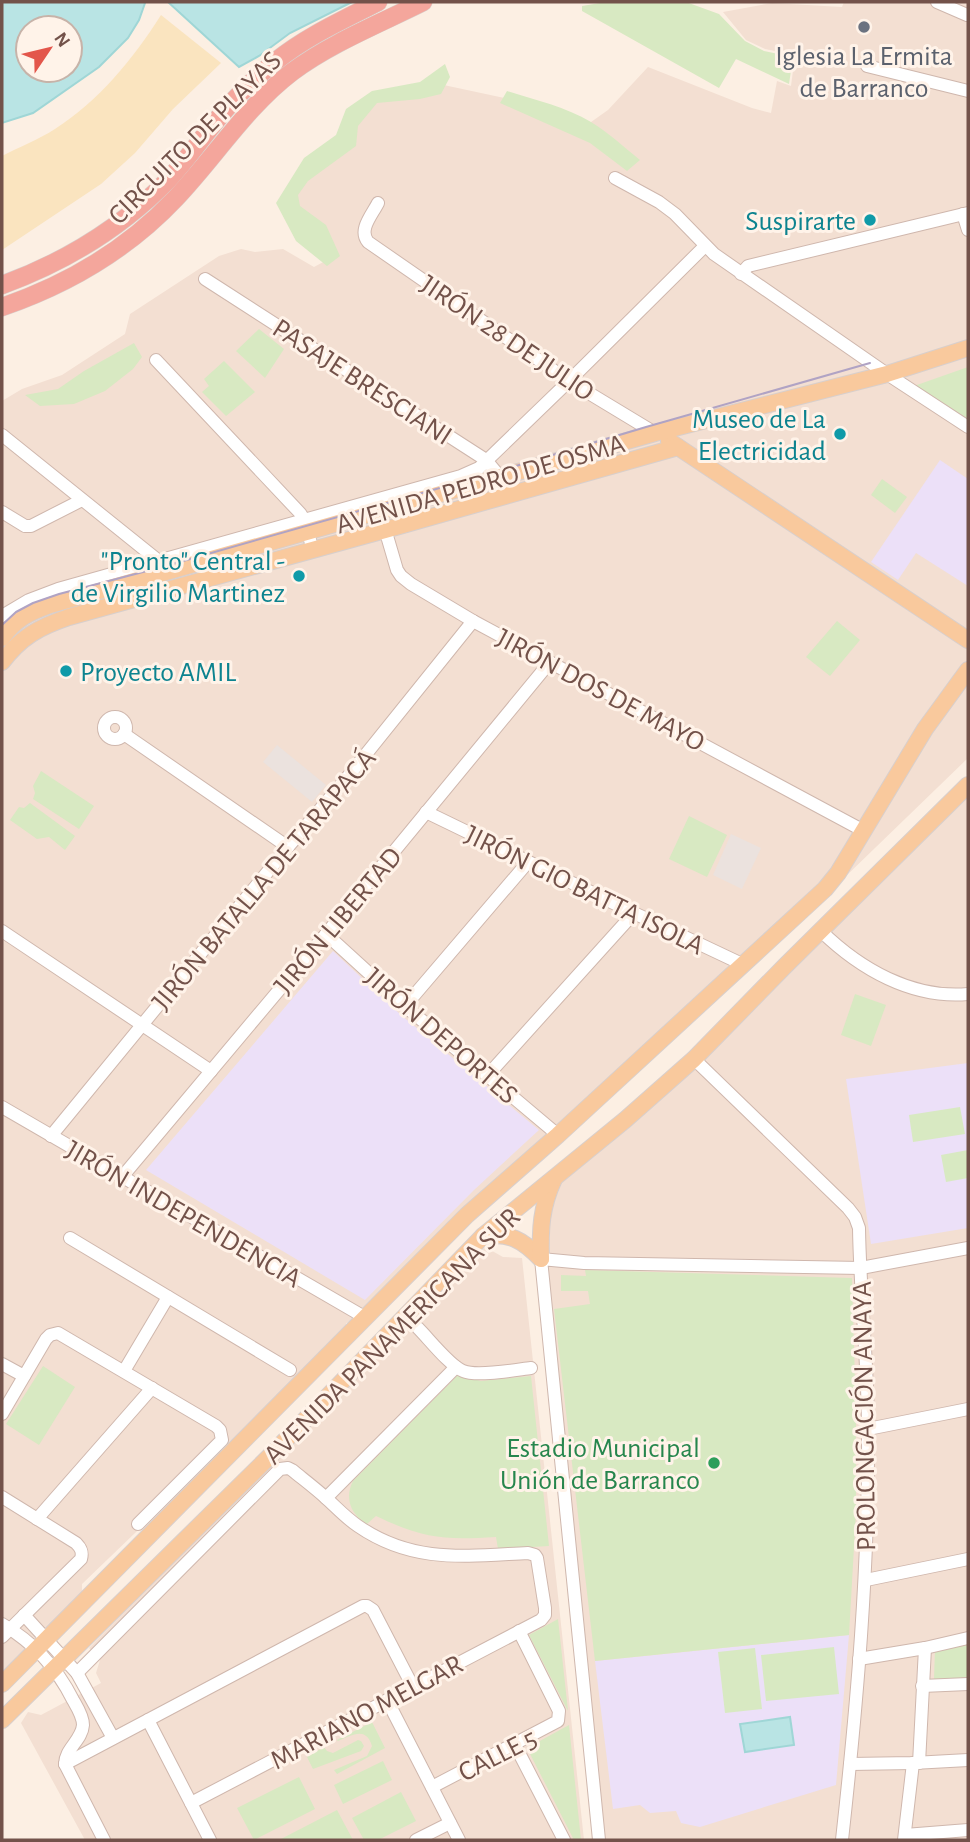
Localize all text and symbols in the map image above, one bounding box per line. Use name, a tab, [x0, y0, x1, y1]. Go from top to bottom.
north arrow	[14, 14, 84, 84]
marker: Iglesia La Ermita de Barranco	[856, 19, 872, 35]
text: N	[50, 29, 73, 51]
place label: Iglesia La Ermita de Barranco	[775, 43, 953, 103]
street label: CIRCUITO DE PLAYAS	[104, 47, 287, 230]
place label: Suspirarte	[745, 208, 856, 236]
marker: Suspirarte	[862, 212, 878, 228]
street label: JIRÓN 28 DE JULIO	[415, 268, 600, 407]
street label: PASAJE BRESCIANI	[267, 314, 457, 451]
place label: Museo de La Electricidad	[692, 406, 826, 466]
marker: Museo de La Electricidad	[832, 426, 848, 442]
street label: AVENIDA PEDRO DE OSMA	[333, 430, 628, 540]
place label: "Pronto" Central - de Virgilio Martinez	[71, 548, 285, 608]
marker: "Pronto" Central - de Virgilio Martinez	[291, 568, 307, 584]
street label: JIRÓN DOS DE MAYO	[491, 621, 710, 757]
place label: Proyecto AMIL	[80, 659, 236, 687]
marker: Proyecto AMIL	[58, 663, 74, 679]
street label: JIRÓN BATALLA DE TARAPACÁ	[145, 743, 382, 1016]
street label: JIRÓN GIO BATTA ISOLA	[460, 818, 709, 961]
street label: JIRÓN LIBERTAD	[267, 841, 408, 1000]
street label: JIRÓN DEPORTES	[359, 961, 524, 1110]
street label: JIRÓN INDEPENDENCIA	[60, 1133, 307, 1294]
street label: AVENIDA PANAMERICANA SUR	[259, 1203, 526, 1470]
street label: PROLONGACIÓN ANAYA	[846, 1281, 881, 1551]
place label: Estadio Municipal Unión de Barranco	[500, 1435, 700, 1495]
marker: Estadio Municipal Unión de Barranco	[706, 1455, 722, 1471]
street label: MARIANO MELGAR	[266, 1650, 468, 1775]
street label: CALLE 5	[454, 1724, 542, 1787]

